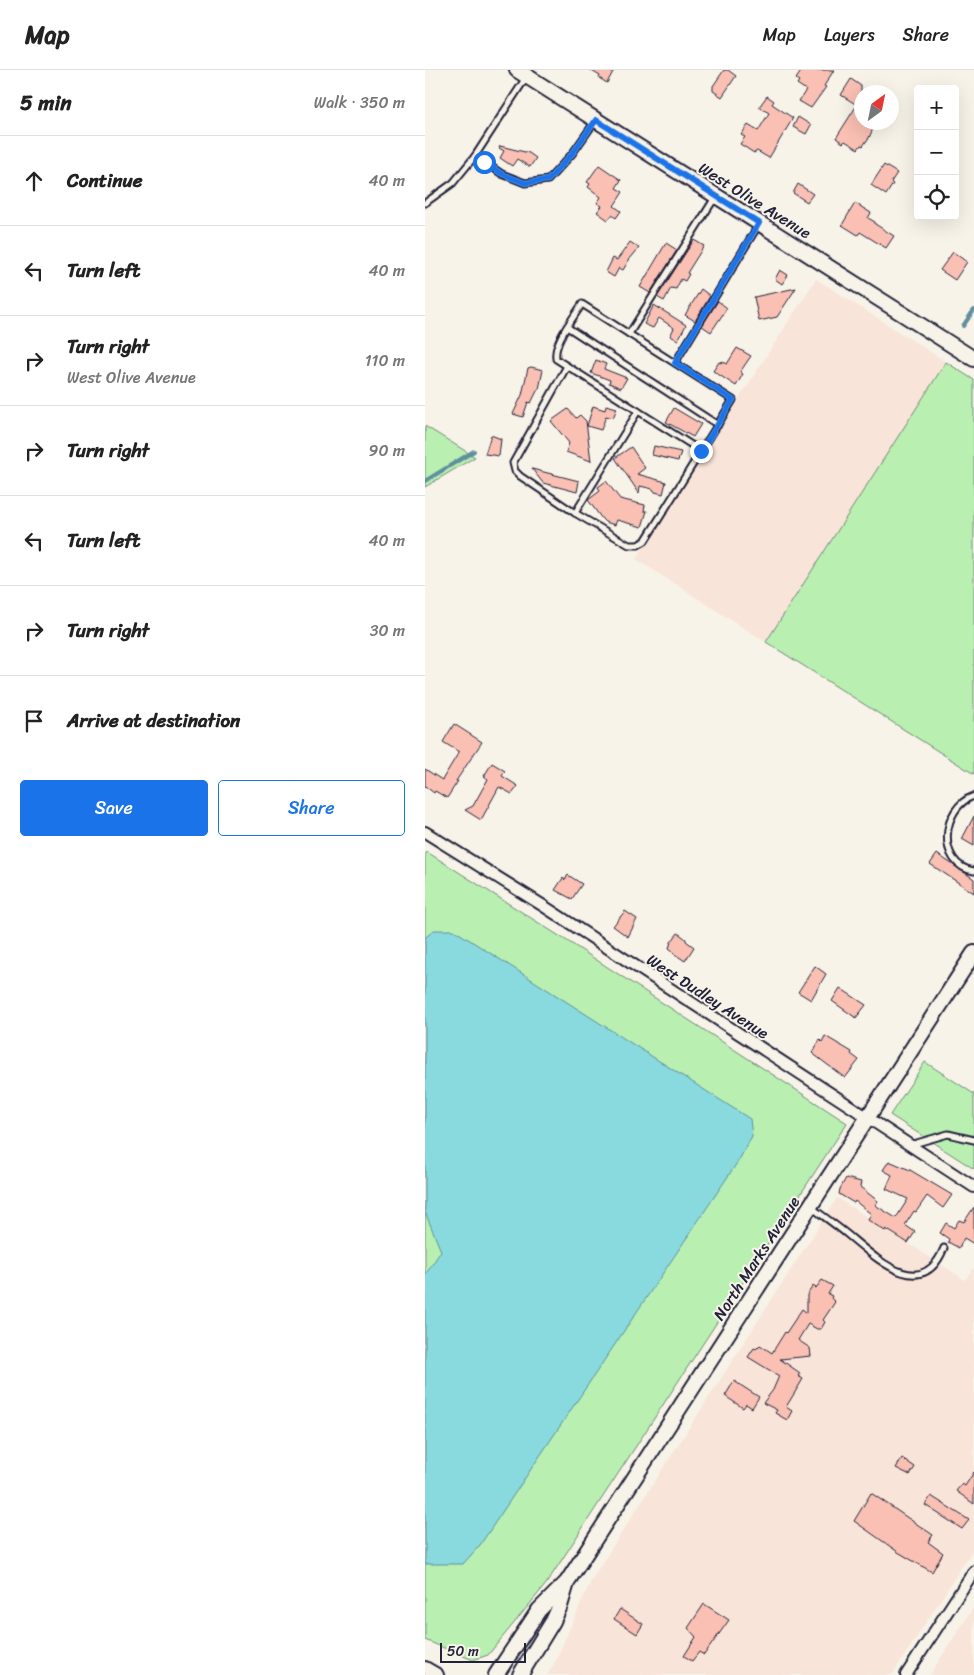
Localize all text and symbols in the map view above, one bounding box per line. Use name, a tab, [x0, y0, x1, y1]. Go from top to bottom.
text: Map	[25, 14, 69, 56]
text: Map	[763, 19, 796, 51]
text: Layers	[824, 19, 875, 51]
text: Share	[903, 19, 949, 51]
text: 5 min	[20, 84, 72, 122]
north arrow	[854, 85, 899, 130]
map controls	[914, 85, 959, 220]
button: +	[914, 85, 959, 130]
text: Walk · 350 m	[314, 88, 405, 117]
button: −	[914, 130, 959, 175]
route start	[473, 151, 496, 174]
street label: West Olive Avenue	[692, 154, 817, 247]
text: Continue	[67, 164, 143, 197]
text: 40 m	[368, 166, 405, 195]
icon: ahead	[20, 167, 48, 195]
button: locate	[914, 175, 959, 220]
text: Turn left	[67, 254, 140, 287]
text: 40 m	[368, 256, 405, 285]
icon: left	[20, 257, 48, 285]
text: Turn right	[67, 330, 149, 363]
text: 110 m	[365, 346, 405, 375]
icon: right	[20, 347, 48, 375]
text: West Olive Avenue	[67, 363, 196, 392]
text: Turn right	[67, 434, 149, 467]
text: 90 m	[369, 436, 405, 465]
icon: right	[20, 437, 48, 465]
route end	[690, 440, 713, 463]
text: Turn left	[67, 524, 140, 557]
text: 40 m	[368, 526, 405, 555]
icon: left	[20, 527, 48, 555]
text: Turn right	[67, 614, 149, 647]
text: 30 m	[370, 616, 405, 645]
icon: right	[20, 617, 48, 645]
text: Arrive at destination	[67, 704, 240, 737]
icon: arrive	[20, 707, 48, 735]
button: Save	[20, 780, 208, 836]
button: Share	[218, 780, 405, 836]
street label: West Dudley Avenue	[641, 946, 775, 1047]
street label: North Marks Avenue	[705, 1190, 808, 1327]
text: 50 m	[447, 1639, 479, 1664]
scale bar	[440, 1640, 526, 1663]

